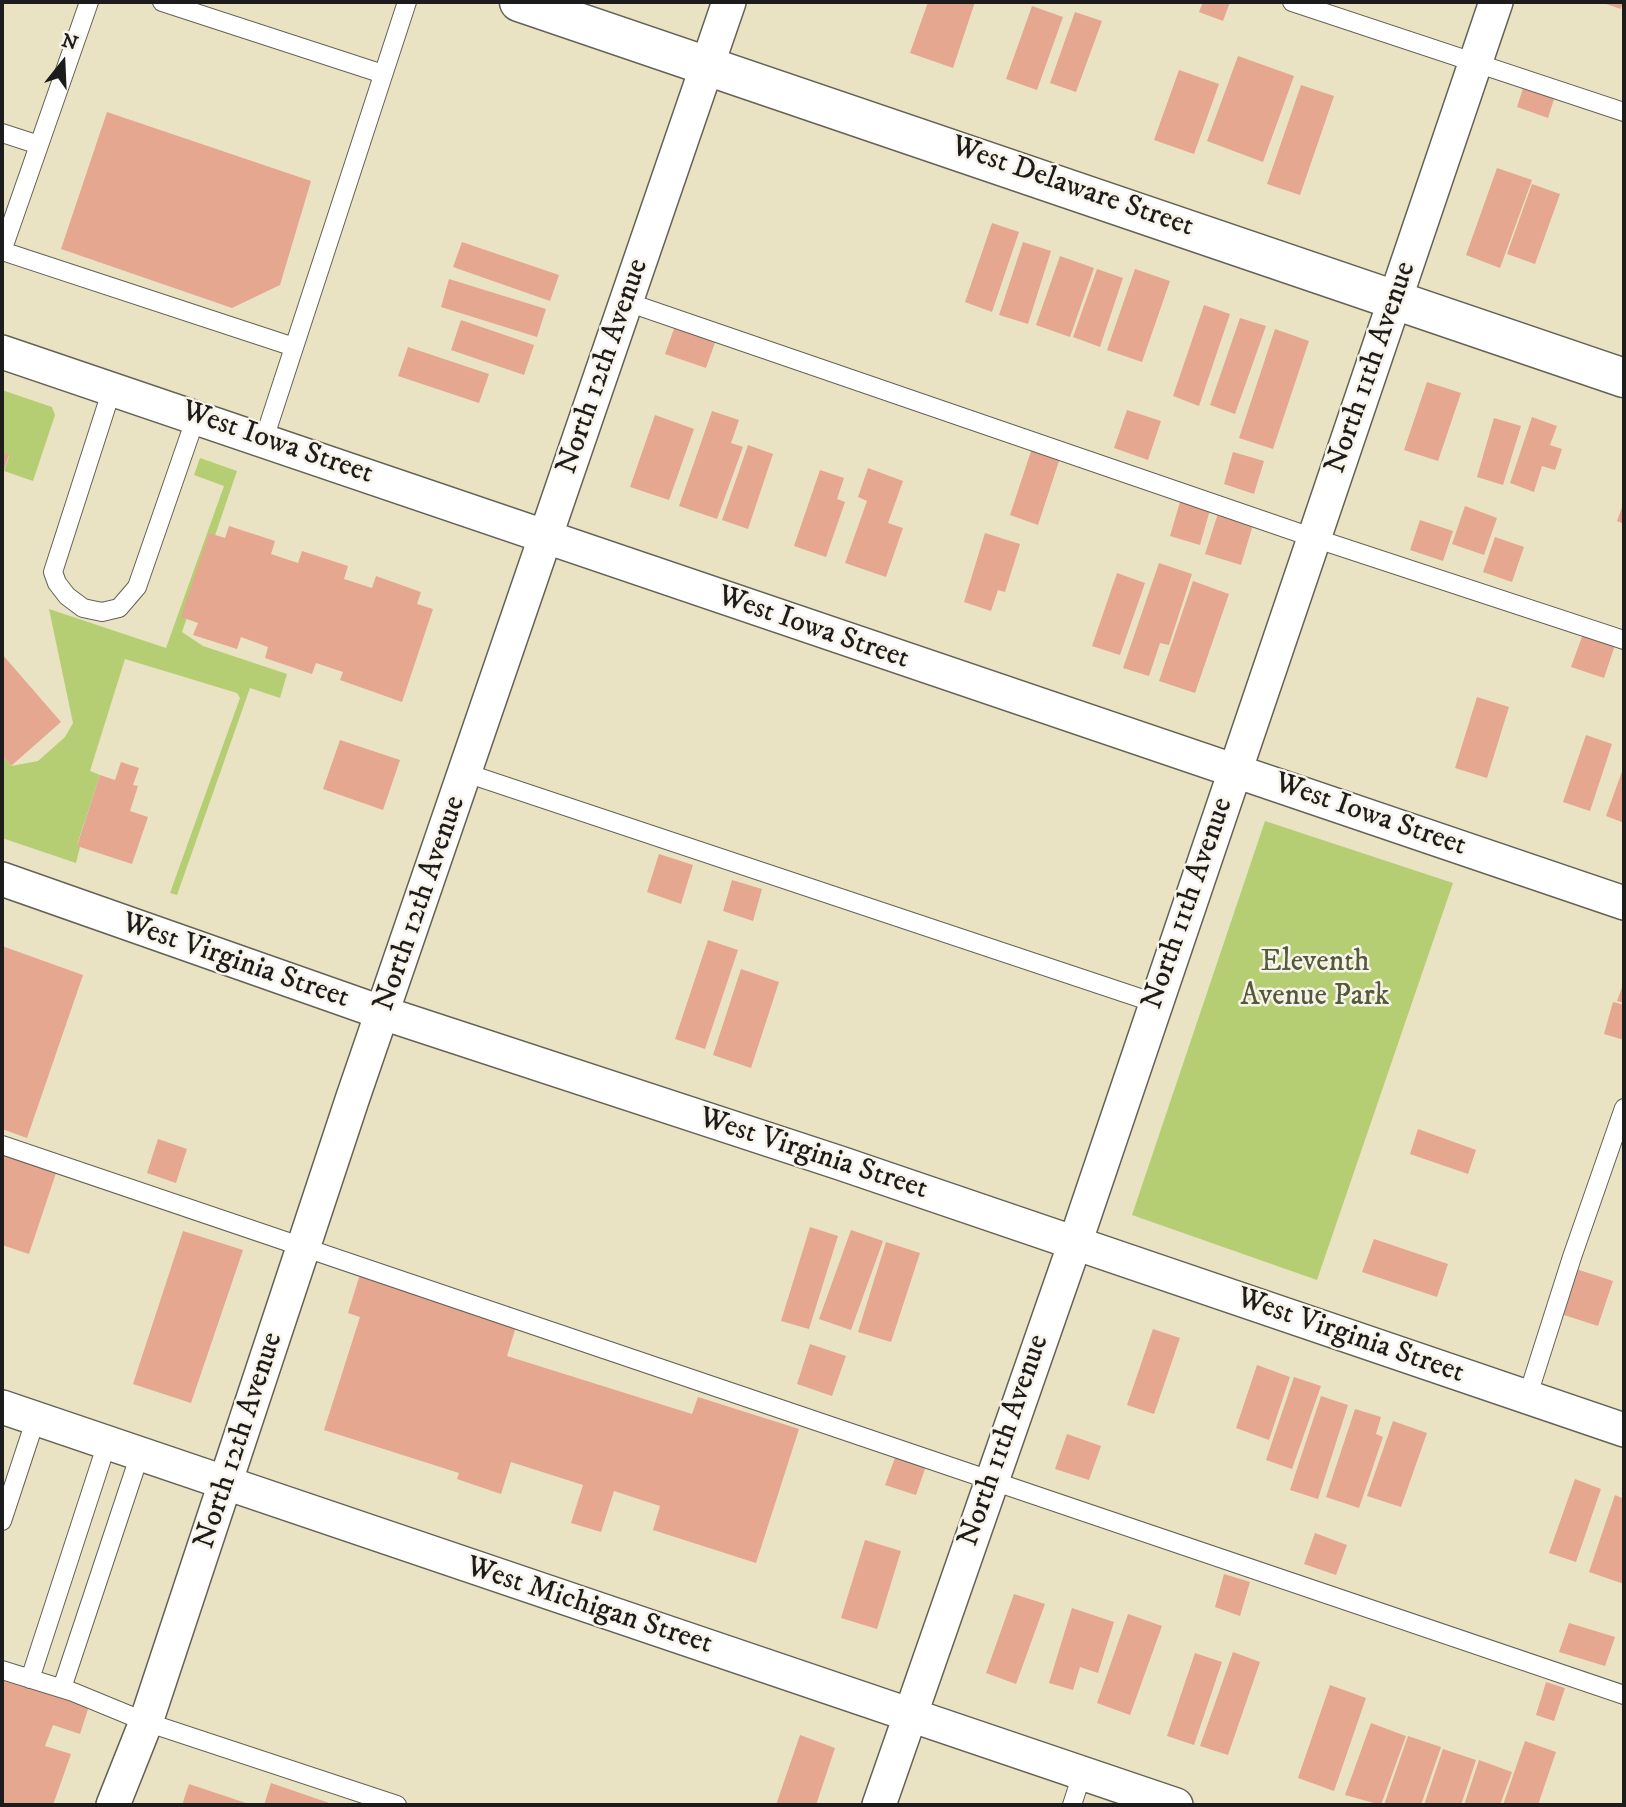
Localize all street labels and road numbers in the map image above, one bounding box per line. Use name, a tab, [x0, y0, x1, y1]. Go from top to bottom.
street label: West Delaware Street	[946, 130, 1198, 246]
street label: North 12th Avenue	[550, 255, 658, 479]
street label: North 11th Avenue	[1319, 257, 1425, 479]
street label: West Iowa Street	[176, 394, 378, 494]
street label: West Iowa Street	[712, 579, 914, 679]
street label: West Iowa Street	[1269, 766, 1471, 866]
street label: North 12th Avenue	[367, 792, 475, 1016]
street label: North 11th Avenue	[1136, 793, 1242, 1015]
street label: West Virginia Street	[117, 906, 353, 1018]
street label: West Virginia Street	[694, 1101, 932, 1209]
street label: West Virginia Street	[1232, 1281, 1468, 1393]
street label: North 12th Avenue	[188, 1328, 292, 1554]
street label: North 11th Avenue	[952, 1330, 1058, 1552]
street label: West Michigan Street	[461, 1550, 717, 1664]

